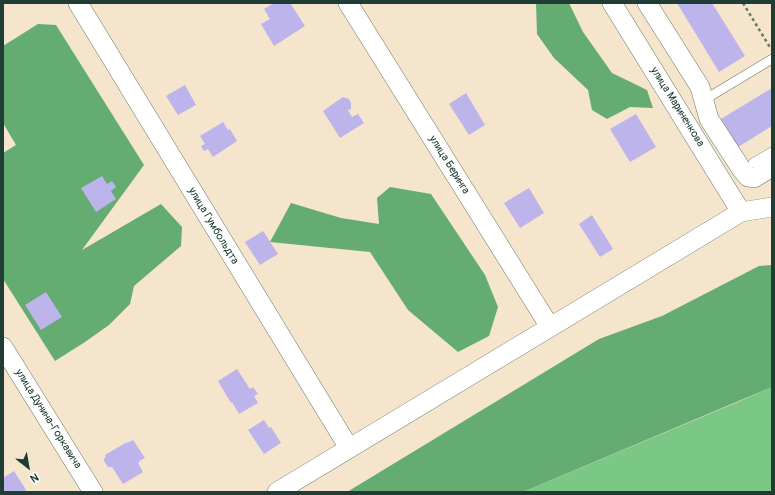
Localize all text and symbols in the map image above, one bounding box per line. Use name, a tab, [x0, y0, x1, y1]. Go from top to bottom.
street label: улица Мариненкова	[647, 65, 707, 149]
street label: улица Беринга	[426, 133, 472, 197]
street label: улица Гумбольдта	[185, 185, 241, 267]
street label: улица Дунина-Горкавича	[12, 367, 84, 471]
north arrow	[8, 447, 48, 487]
text: N	[28, 470, 41, 485]

